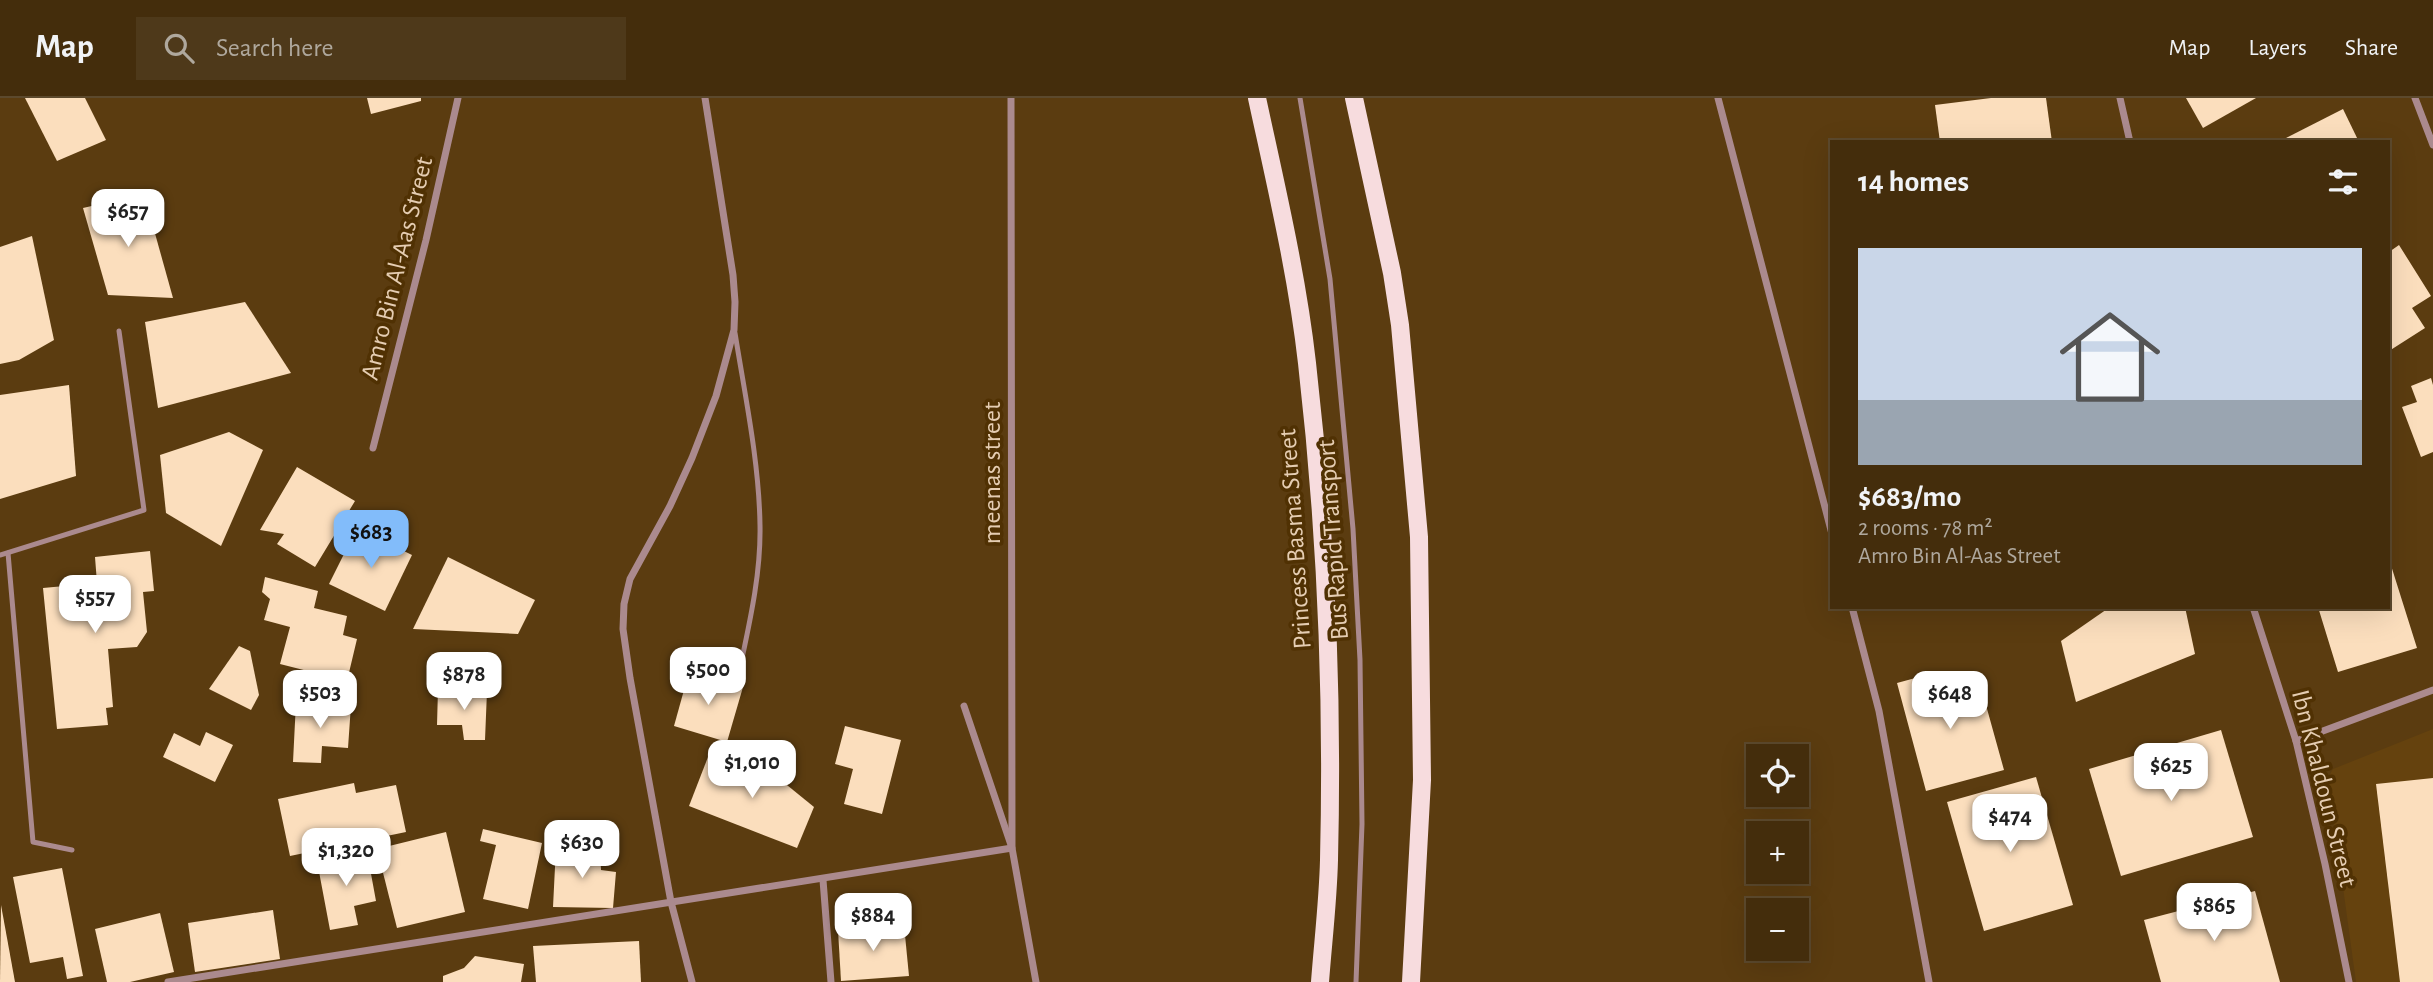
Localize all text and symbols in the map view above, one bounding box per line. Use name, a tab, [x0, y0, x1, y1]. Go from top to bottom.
search box	[136, 17, 626, 80]
icon: search	[160, 29, 198, 67]
text: Map	[35, 31, 94, 64]
text: Search here	[216, 35, 334, 61]
text: Map	[2168, 36, 2210, 60]
text: Layers	[2248, 36, 2307, 60]
text: Share	[2345, 36, 2398, 60]
street label: Amro Bin Al-Aas Street	[357, 154, 437, 382]
icon: filters	[2324, 163, 2362, 201]
text: 14 homes	[1858, 167, 1969, 197]
pin: $657	[87, 190, 169, 249]
text: $657	[107, 200, 149, 223]
icon: home	[2047, 294, 2173, 420]
street label: meenas street	[979, 402, 1005, 544]
street label: Princess Basma Street	[1274, 428, 1316, 650]
street label: Bus Rapid Transport	[1313, 439, 1353, 641]
text: $683/mo	[1858, 482, 1961, 512]
pin: $683	[330, 510, 412, 570]
text: 2 rooms · 78 m²	[1858, 517, 1993, 540]
text: $683	[350, 521, 392, 544]
text: Amro Bin Al-Aas Street	[1858, 545, 2061, 568]
pin: $557	[54, 575, 136, 635]
text: $557	[75, 586, 115, 609]
pin: $500	[667, 648, 749, 707]
pin: $878	[423, 652, 505, 712]
text: $500	[686, 658, 730, 681]
text: $878	[443, 663, 485, 686]
pin: $503	[279, 670, 361, 730]
pin: $648	[1909, 672, 1991, 731]
text: $503	[299, 681, 341, 704]
text: $648	[1928, 682, 1972, 705]
street label: Ibn Khaldoun Street	[2287, 687, 2361, 889]
pin: $1,010	[695, 740, 809, 800]
map controls	[1746, 744, 1809, 961]
button: locate	[1746, 744, 1809, 807]
pin: $625	[2130, 744, 2212, 803]
text: $1,010	[724, 751, 780, 774]
text: $625	[2150, 754, 2192, 777]
pin: $474	[1969, 794, 2051, 854]
text: $474	[1988, 805, 2032, 828]
pin: $630	[541, 820, 623, 880]
button: +	[1746, 821, 1809, 884]
pin: $1,320	[289, 828, 403, 888]
text: $630	[560, 831, 604, 854]
text: $1,320	[318, 839, 374, 862]
pin: $865	[2173, 884, 2255, 943]
pin: $884	[832, 894, 914, 953]
text: $865	[2193, 894, 2235, 917]
button: −	[1746, 898, 1809, 961]
text: $884	[851, 904, 895, 927]

